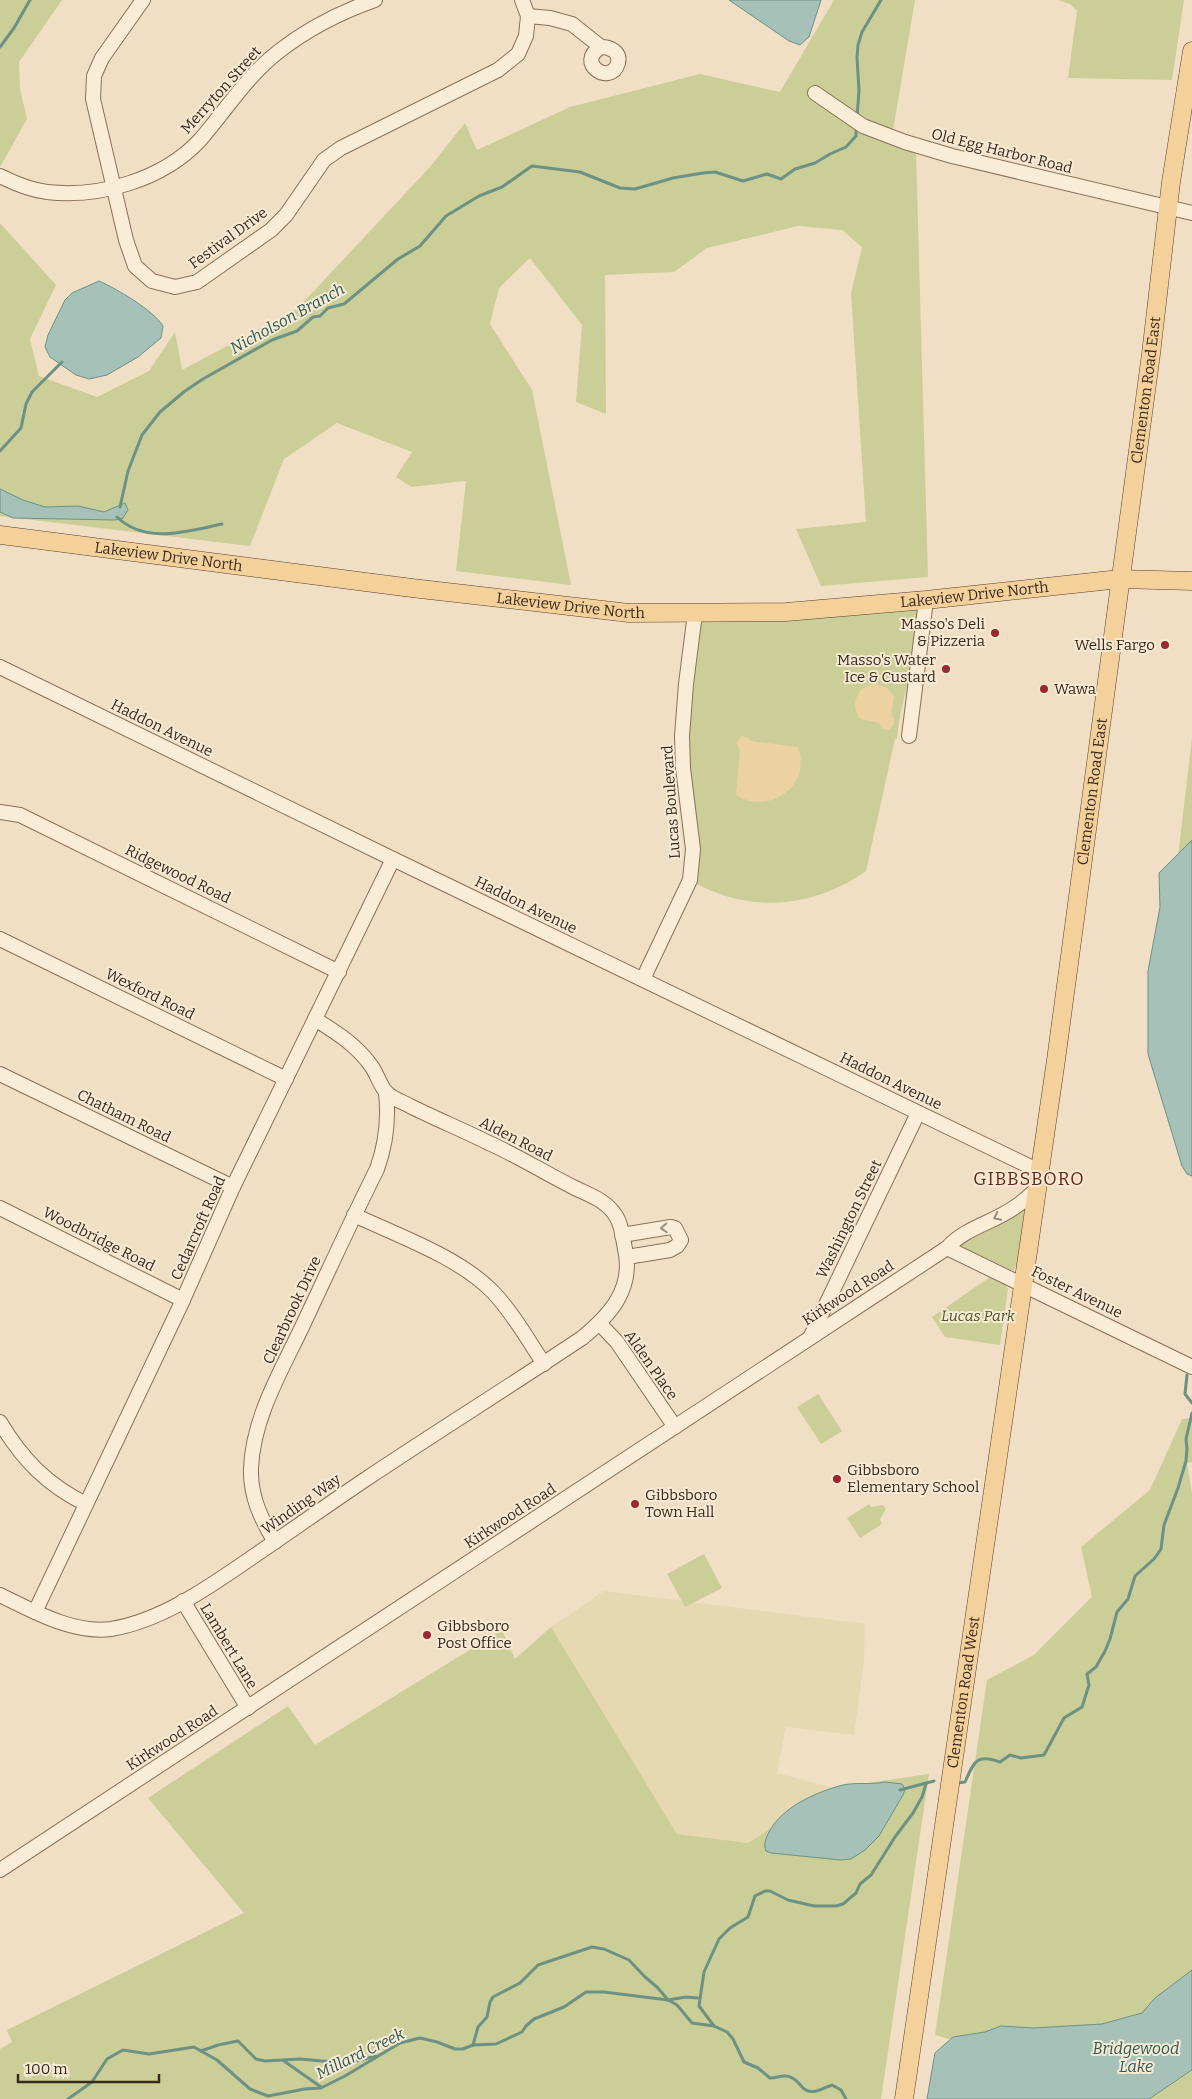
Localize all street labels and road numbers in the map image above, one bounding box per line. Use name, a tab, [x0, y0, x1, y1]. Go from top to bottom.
street label: Merryton Street	[177, 42, 265, 137]
street label: Old Egg Harbor Road	[930, 125, 1074, 177]
street label: Festival Drive	[185, 203, 271, 273]
street label: Clementon Road East	[1127, 315, 1164, 465]
street label: Lakeview Drive North	[94, 538, 244, 575]
street label: Lakeview Drive North	[899, 578, 1050, 611]
street label: Lakeview Drive North	[495, 589, 645, 622]
street label: Haddon Avenue	[108, 695, 216, 761]
street label: Clementon Road East	[1073, 716, 1111, 866]
street label: Lucas Boulevard	[658, 745, 684, 859]
street label: Ridgewood Road	[122, 841, 234, 907]
street label: Haddon Avenue	[472, 872, 580, 938]
street label: Wexford Road	[102, 965, 198, 1023]
street label: Haddon Avenue	[837, 1048, 945, 1114]
street label: Chatham Road	[74, 1086, 174, 1147]
street label: Alden Road	[476, 1113, 556, 1165]
street label: Washington Street	[812, 1156, 886, 1281]
street label: Cedarcroft Road	[167, 1173, 229, 1283]
street label: Woodbridge Road	[40, 1203, 158, 1275]
street label: Clearbrook Drive	[259, 1253, 325, 1367]
street label: Kirkwood Road	[799, 1257, 897, 1329]
street label: Foster Avenue	[1028, 1262, 1126, 1322]
street label: Alden Place	[620, 1327, 682, 1403]
street label: Winding Way	[258, 1470, 344, 1538]
street label: Kirkwood Road	[461, 1480, 559, 1552]
street label: Lambert Lane	[196, 1600, 262, 1692]
street label: Clementon Road West	[943, 1614, 984, 1770]
street label: Kirkwood Road	[123, 1702, 221, 1774]

